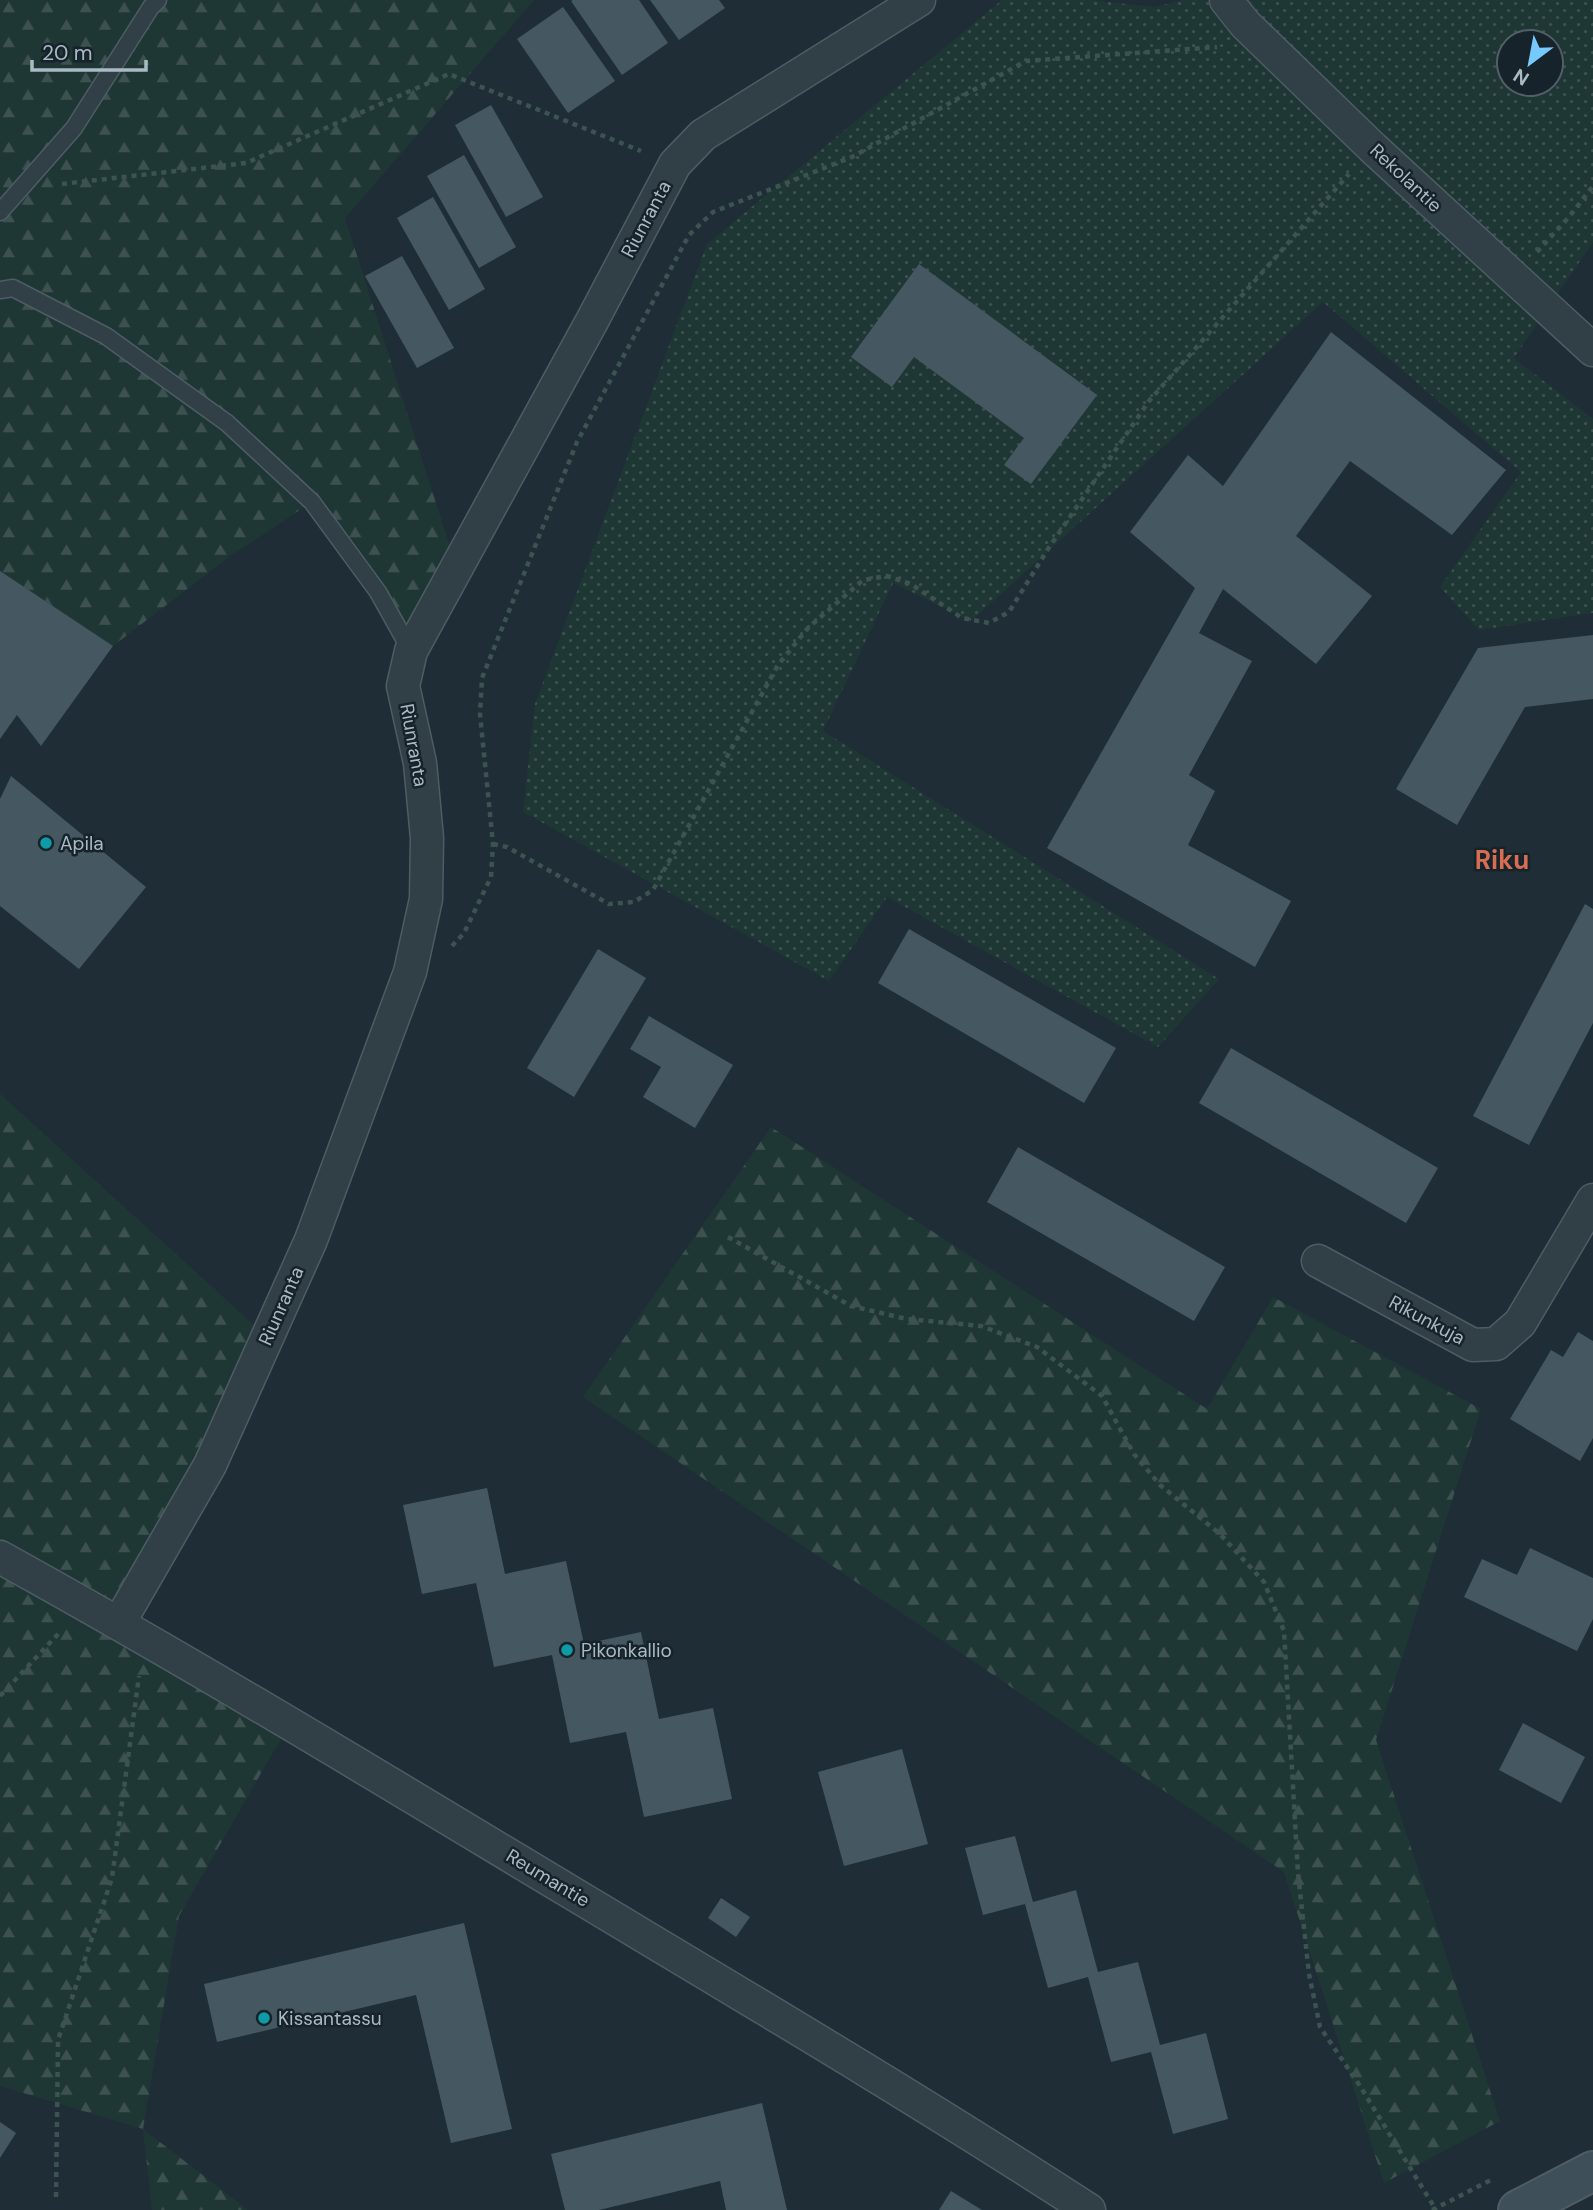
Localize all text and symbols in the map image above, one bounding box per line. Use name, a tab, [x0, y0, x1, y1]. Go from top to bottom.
scale bar	[32, 28, 145, 72]
north arrow	[1495, 28, 1565, 98]
text: 20 m	[42, 39, 93, 67]
text: N	[1509, 63, 1534, 91]
street label: Rekolantie	[1365, 138, 1447, 218]
street label: Riunranta	[615, 176, 677, 262]
street label: Riunranta	[394, 702, 434, 788]
place label: Apila	[60, 831, 104, 856]
marker: Apila	[38, 835, 54, 851]
district label: Riku	[1475, 843, 1529, 877]
street label: Riunranta	[253, 1263, 309, 1349]
street label: Rikunkuja	[1385, 1290, 1469, 1350]
place label: Pikonkallio	[581, 1638, 672, 1663]
marker: Pikonkallio	[559, 1642, 575, 1658]
street label: Reumantie	[502, 1843, 594, 1913]
place label: Kissantassu	[278, 2006, 382, 2031]
marker: Kissantassu	[256, 2010, 272, 2026]

